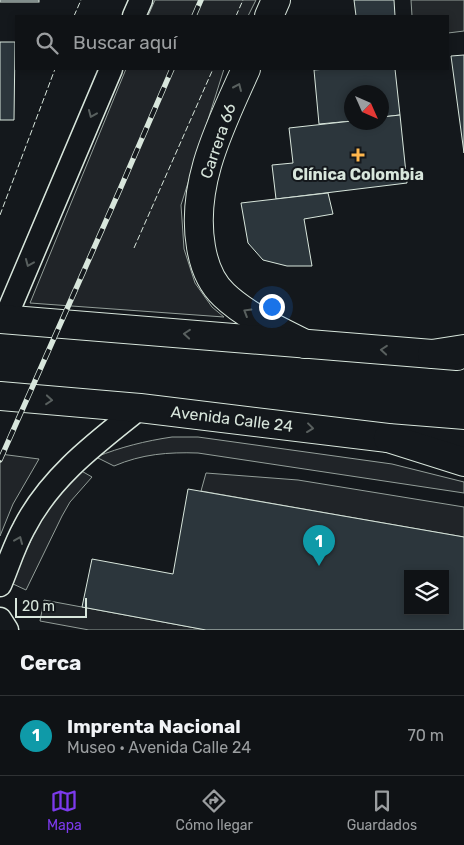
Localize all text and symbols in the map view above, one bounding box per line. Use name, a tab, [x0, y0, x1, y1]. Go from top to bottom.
search box	[15, 15, 449, 70]
icon: search	[33, 29, 61, 57]
text: Buscar aquí	[73, 31, 177, 54]
one-way arrow	[231, 83, 242, 92]
north arrow	[344, 85, 389, 130]
street label: Carrera 66	[196, 100, 240, 181]
one-way arrow	[88, 109, 99, 118]
marker: Clínica Colombia	[351, 148, 365, 162]
place label: Clínica Colombia	[292, 165, 424, 184]
one-way arrow	[25, 258, 35, 267]
your location	[259, 294, 285, 320]
one-way arrow	[244, 308, 253, 318]
one-way arrow	[182, 329, 190, 340]
one-way arrow	[379, 345, 387, 356]
one-way arrow	[45, 395, 53, 406]
street label: Avenida Calle 24	[170, 402, 294, 436]
one-way arrow	[306, 422, 314, 433]
pin: 1	[303, 525, 335, 566]
one-way arrow	[12, 536, 23, 545]
map controls	[404, 570, 449, 615]
button: layers	[404, 570, 449, 615]
scale bar	[15, 595, 88, 618]
text: 20 m	[22, 598, 55, 615]
text: Cerca	[20, 650, 81, 675]
text: Imprenta Nacional	[67, 715, 241, 738]
text: 1	[32, 726, 40, 745]
text: 70 m	[407, 726, 444, 745]
text: Museo · Avenida Calle 24	[67, 738, 251, 757]
tab: Mapa	[47, 787, 82, 834]
tab: Cómo llegar	[176, 787, 253, 834]
tab: Guardados	[347, 787, 417, 834]

